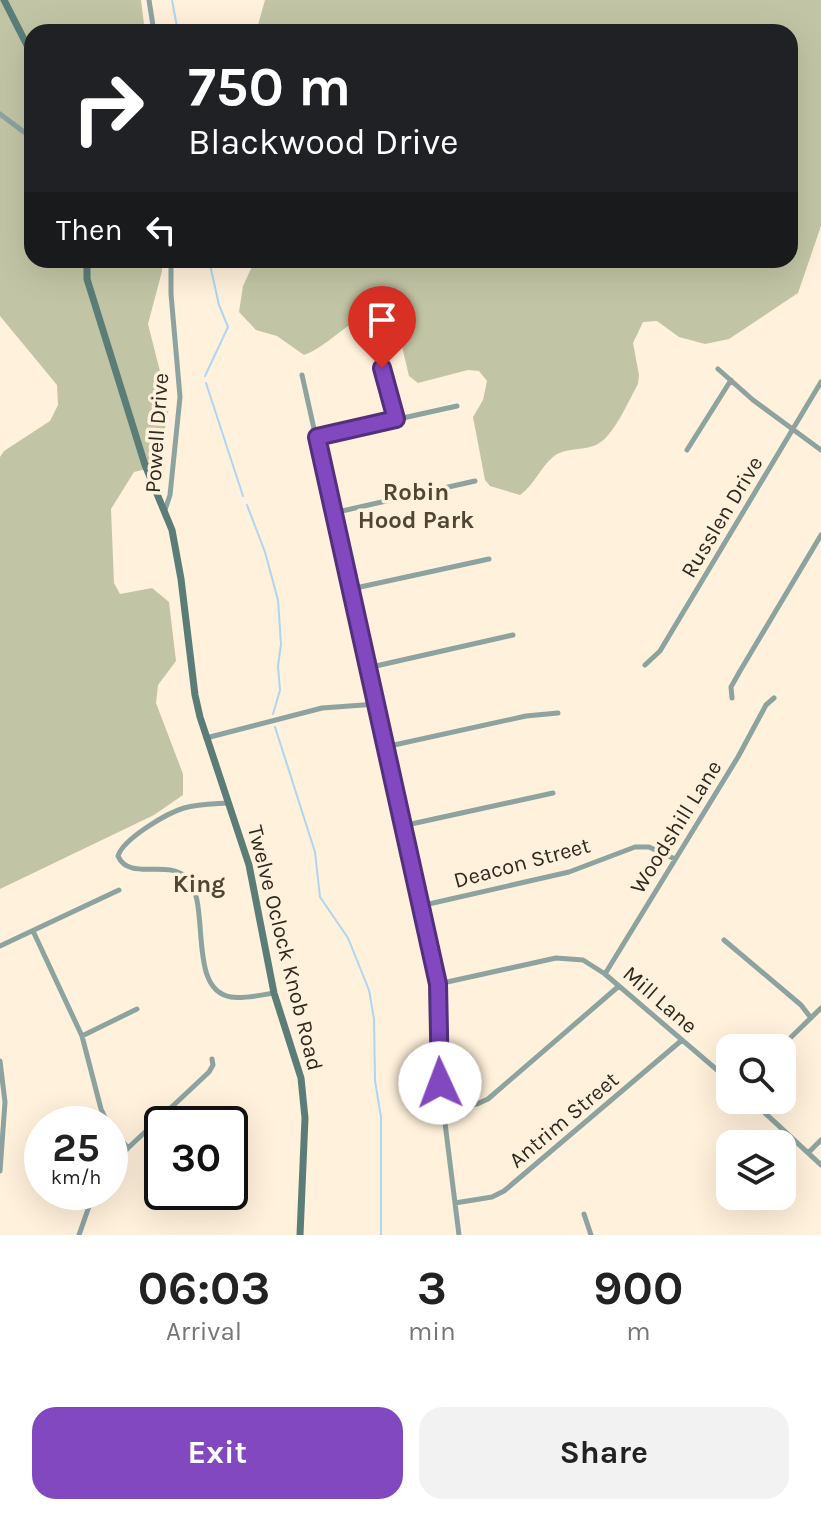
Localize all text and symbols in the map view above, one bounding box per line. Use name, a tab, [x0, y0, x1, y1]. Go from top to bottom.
text: 750 m	[188, 54, 351, 119]
icon: right	[56, 56, 160, 160]
text: Blackwood Drive	[188, 121, 459, 163]
icon: left	[139, 208, 183, 252]
text: Then	[56, 212, 123, 248]
pin	[348, 286, 416, 368]
icon: arrive	[360, 298, 404, 342]
street label: Powell Drive	[140, 372, 174, 494]
street label: Russlen Drive	[676, 451, 768, 583]
district label: Robin Hood Park	[358, 478, 474, 534]
street label: Woodshill Lane	[625, 756, 727, 898]
street label: Twelve Oclock Knob Road	[242, 823, 328, 1073]
street label: Deacon Street	[451, 832, 593, 894]
district label: King	[173, 870, 225, 898]
street label: Mill Lane	[618, 961, 702, 1039]
map controls	[716, 1034, 796, 1210]
button: search	[716, 1034, 796, 1114]
position arrow	[398, 1041, 482, 1125]
street label: Antrim Street	[504, 1067, 624, 1173]
speed limit sign: 30	[144, 1106, 248, 1210]
text: 25	[52, 1124, 100, 1171]
button: layers	[716, 1130, 796, 1210]
text: km/h	[51, 1166, 101, 1189]
text: 06:03	[138, 1260, 270, 1316]
text: 3	[417, 1260, 447, 1316]
text: 900	[593, 1260, 683, 1316]
text: Arrival	[166, 1316, 242, 1347]
text: min	[408, 1316, 456, 1347]
text: m	[626, 1316, 651, 1347]
button: Exit	[32, 1407, 403, 1499]
button: Share	[419, 1407, 789, 1499]

